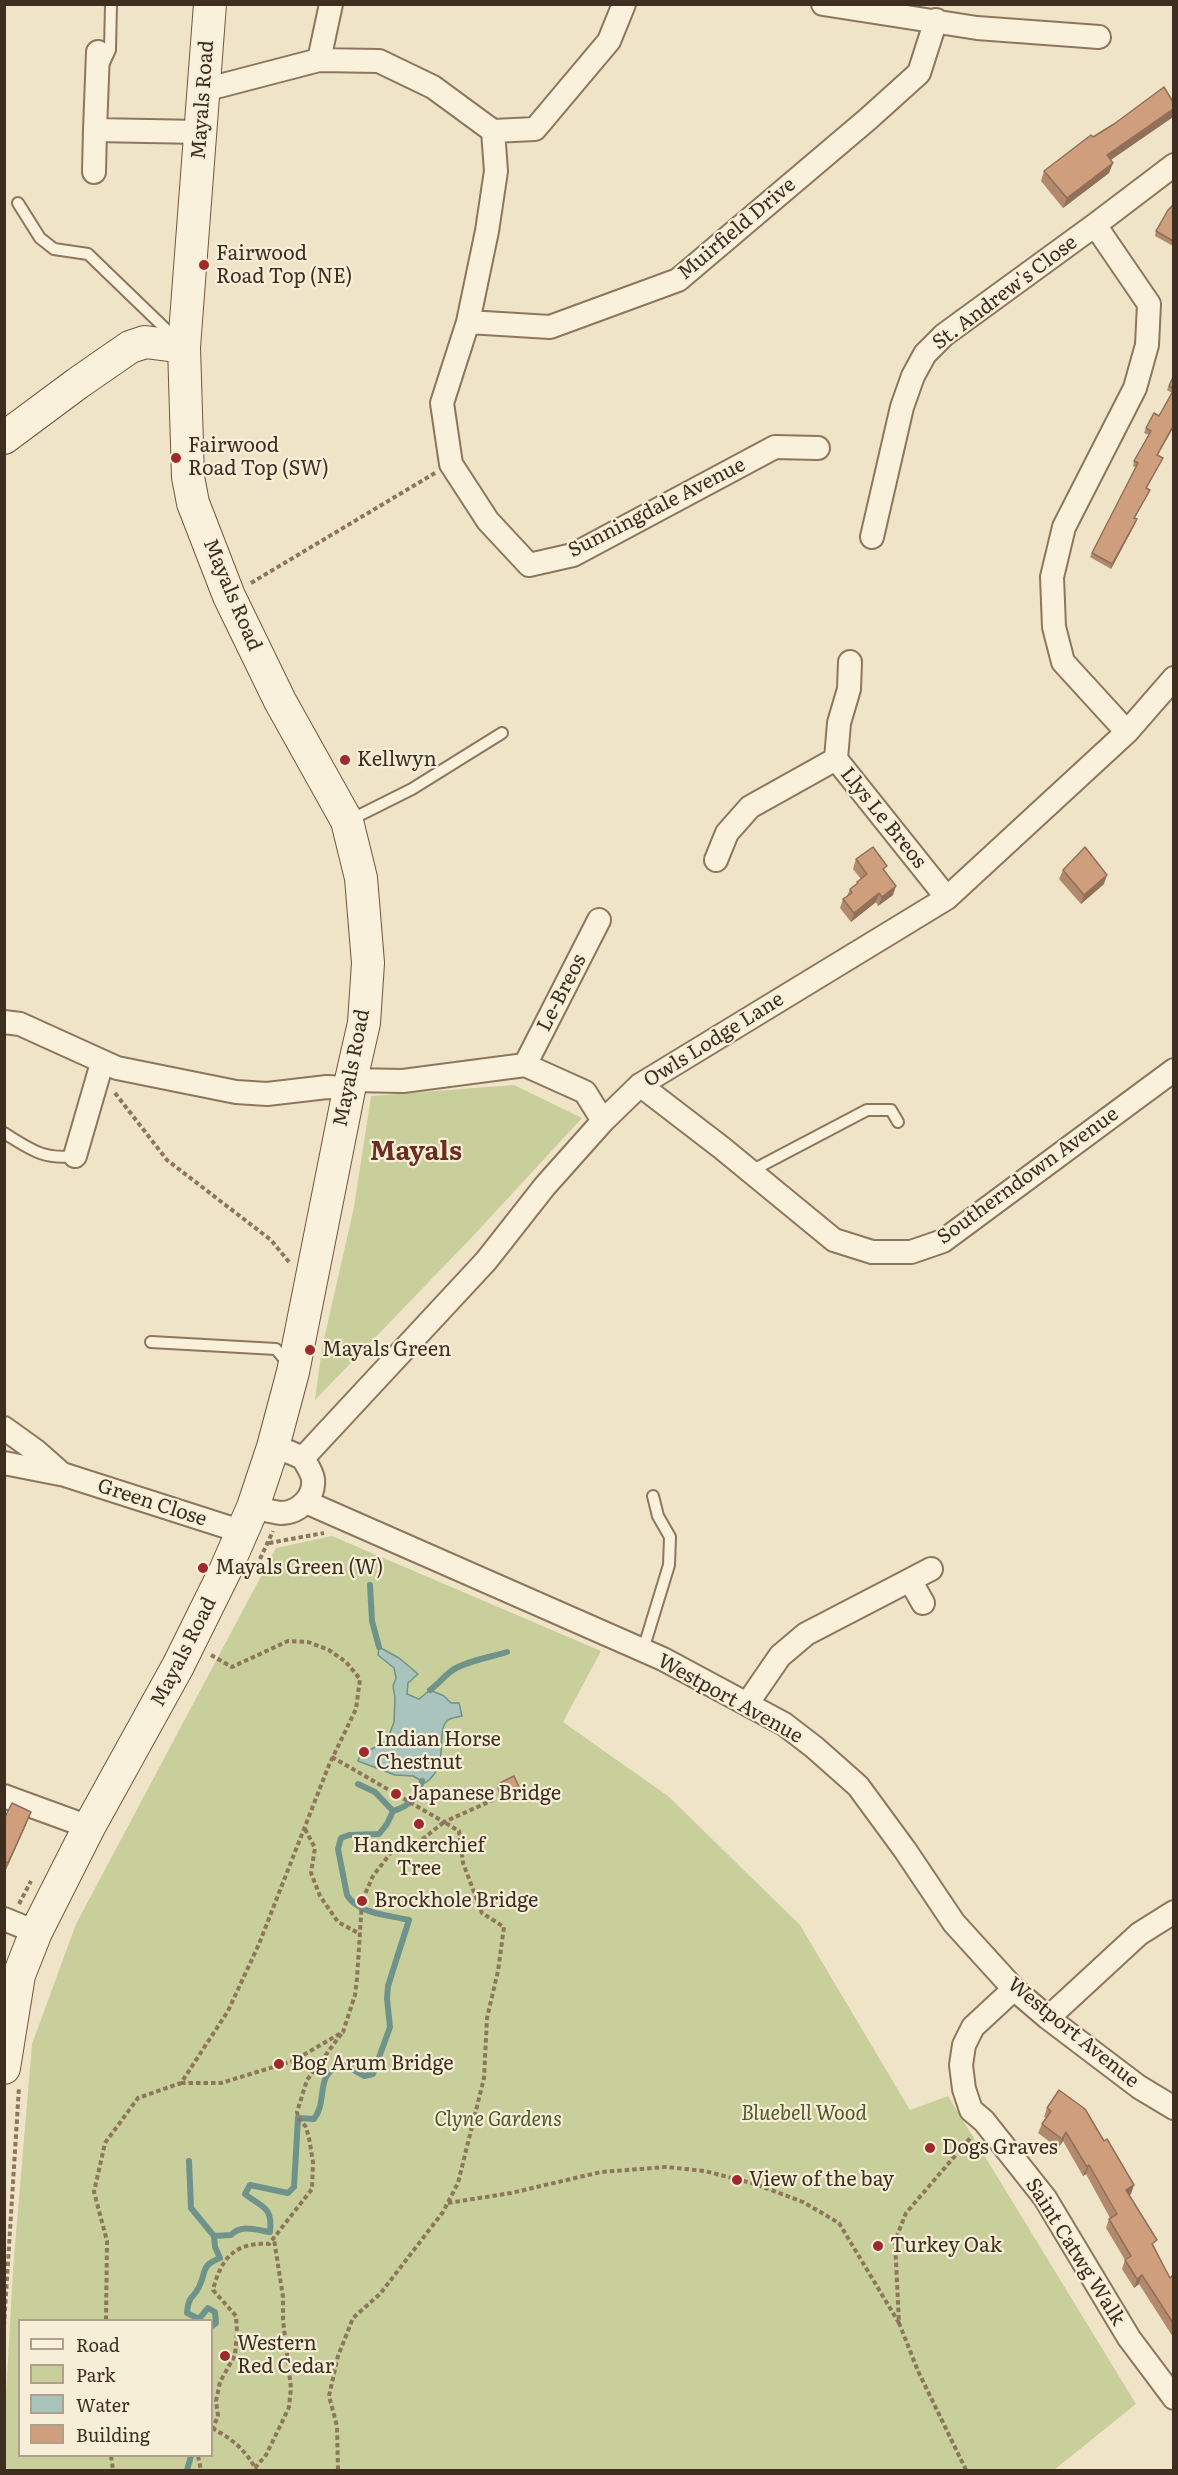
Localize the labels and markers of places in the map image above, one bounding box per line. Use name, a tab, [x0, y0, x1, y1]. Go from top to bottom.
place label: Fairwood Road Top (NE)	[216, 242, 352, 289]
marker: Fairwood Road Top (NE)	[197, 258, 211, 272]
place label: Fairwood Road Top (SW)	[188, 434, 329, 481]
marker: Fairwood Road Top (SW)	[169, 451, 183, 465]
place label: Kellwyn	[357, 748, 437, 772]
marker: Kellwyn	[338, 753, 352, 767]
place label: Mayals Green	[322, 1338, 451, 1362]
marker: Mayals Green	[303, 1343, 317, 1357]
place label: Mayals Green (W)	[215, 1556, 383, 1580]
marker: Mayals Green (W)	[196, 1561, 210, 1575]
place label: Indian Horse Chestnut	[376, 1728, 501, 1775]
marker: Indian Horse Chestnut	[357, 1745, 371, 1759]
place label: Japanese Bridge	[408, 1782, 561, 1806]
marker: Japanese Bridge	[389, 1787, 403, 1801]
marker: Handkerchief Tree	[412, 1817, 426, 1831]
place label: Handkerchief Tree	[353, 1834, 485, 1881]
place label: Brockhole Bridge	[374, 1889, 538, 1913]
marker: Brockhole Bridge	[355, 1894, 369, 1908]
place label: Bog Arum Bridge	[291, 2052, 454, 2076]
marker: Bog Arum Bridge	[272, 2057, 286, 2071]
place label: Dogs Graves	[942, 2136, 1058, 2160]
marker: Dogs Graves	[923, 2141, 937, 2155]
place label: View of the bay	[749, 2168, 894, 2192]
marker: View of the bay	[730, 2173, 744, 2187]
place label: Turkey Oak	[890, 2234, 1002, 2258]
marker: Turkey Oak	[871, 2239, 885, 2253]
place label: Western Red Cedar	[237, 2332, 334, 2379]
marker: Western Red Cedar	[218, 2349, 232, 2363]

